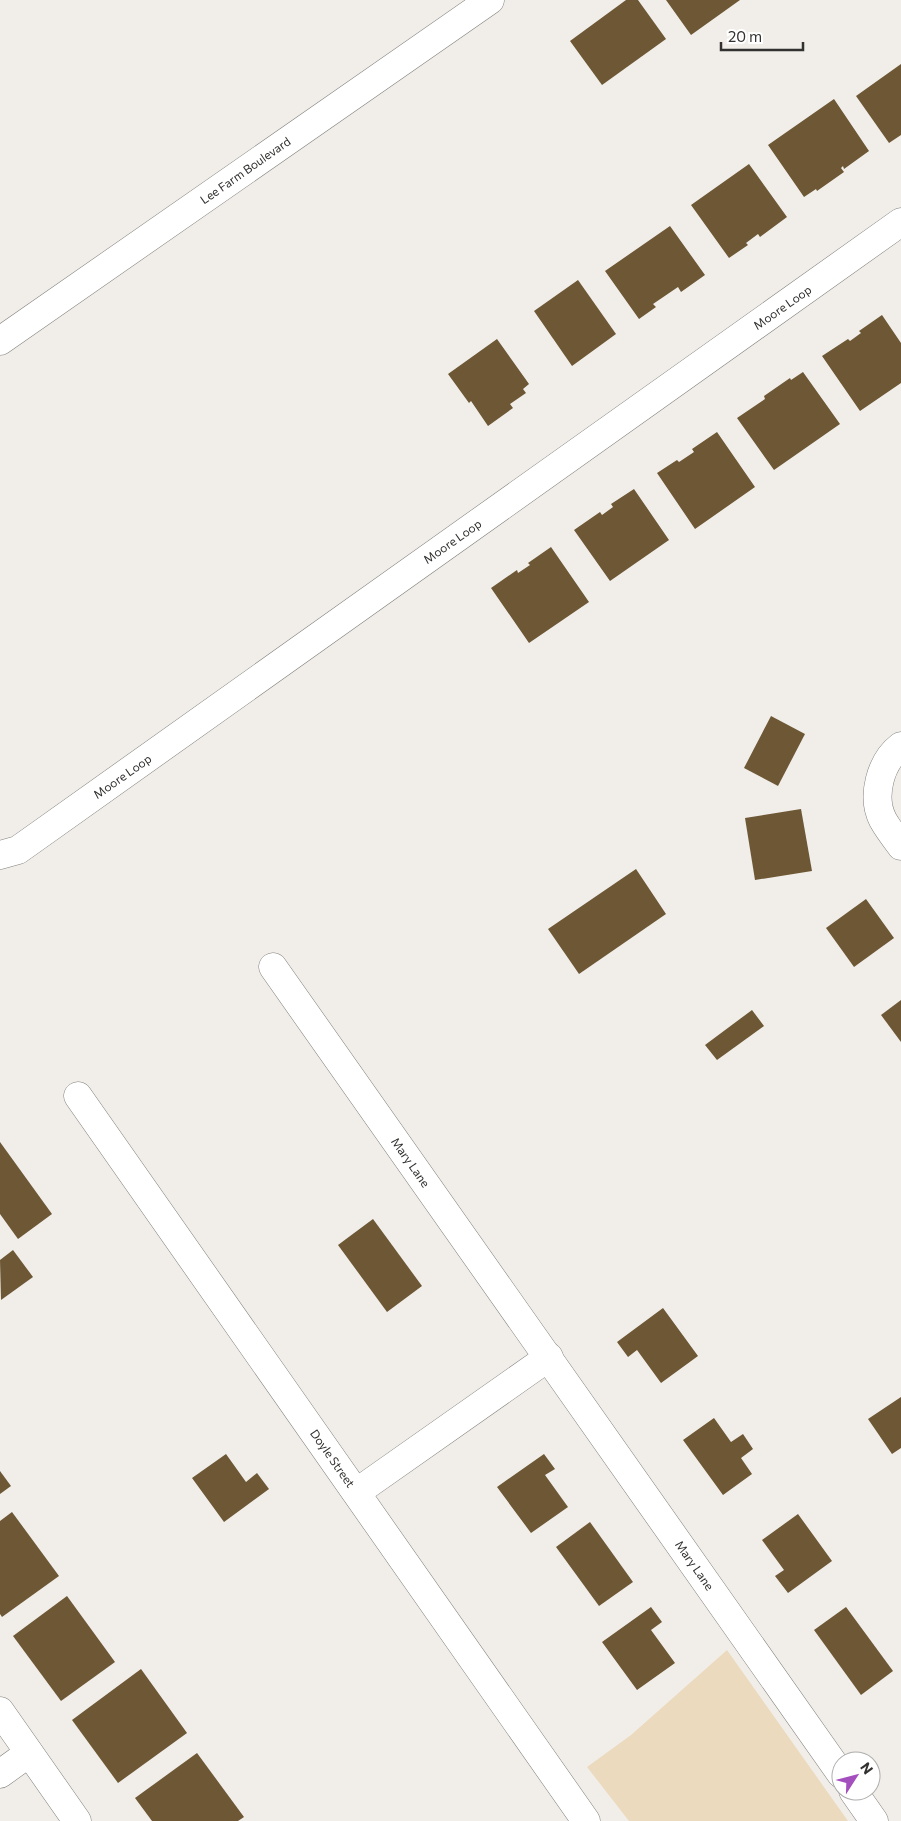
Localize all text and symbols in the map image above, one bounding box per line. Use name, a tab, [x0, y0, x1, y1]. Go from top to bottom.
scale bar	[721, 20, 804, 52]
text: 20 m	[728, 27, 762, 45]
street label: Lee Farm Boulevard	[197, 134, 293, 206]
street label: Moore Loop	[750, 282, 814, 332]
street label: Moore Loop	[420, 516, 484, 566]
street label: Moore Loop	[90, 751, 154, 801]
street label: Mary Lane	[389, 1135, 433, 1189]
street label: Doyle Street	[308, 1426, 358, 1490]
street label: Mary Lane	[673, 1538, 717, 1592]
north arrow	[831, 1751, 881, 1801]
text: N	[857, 1759, 877, 1777]

